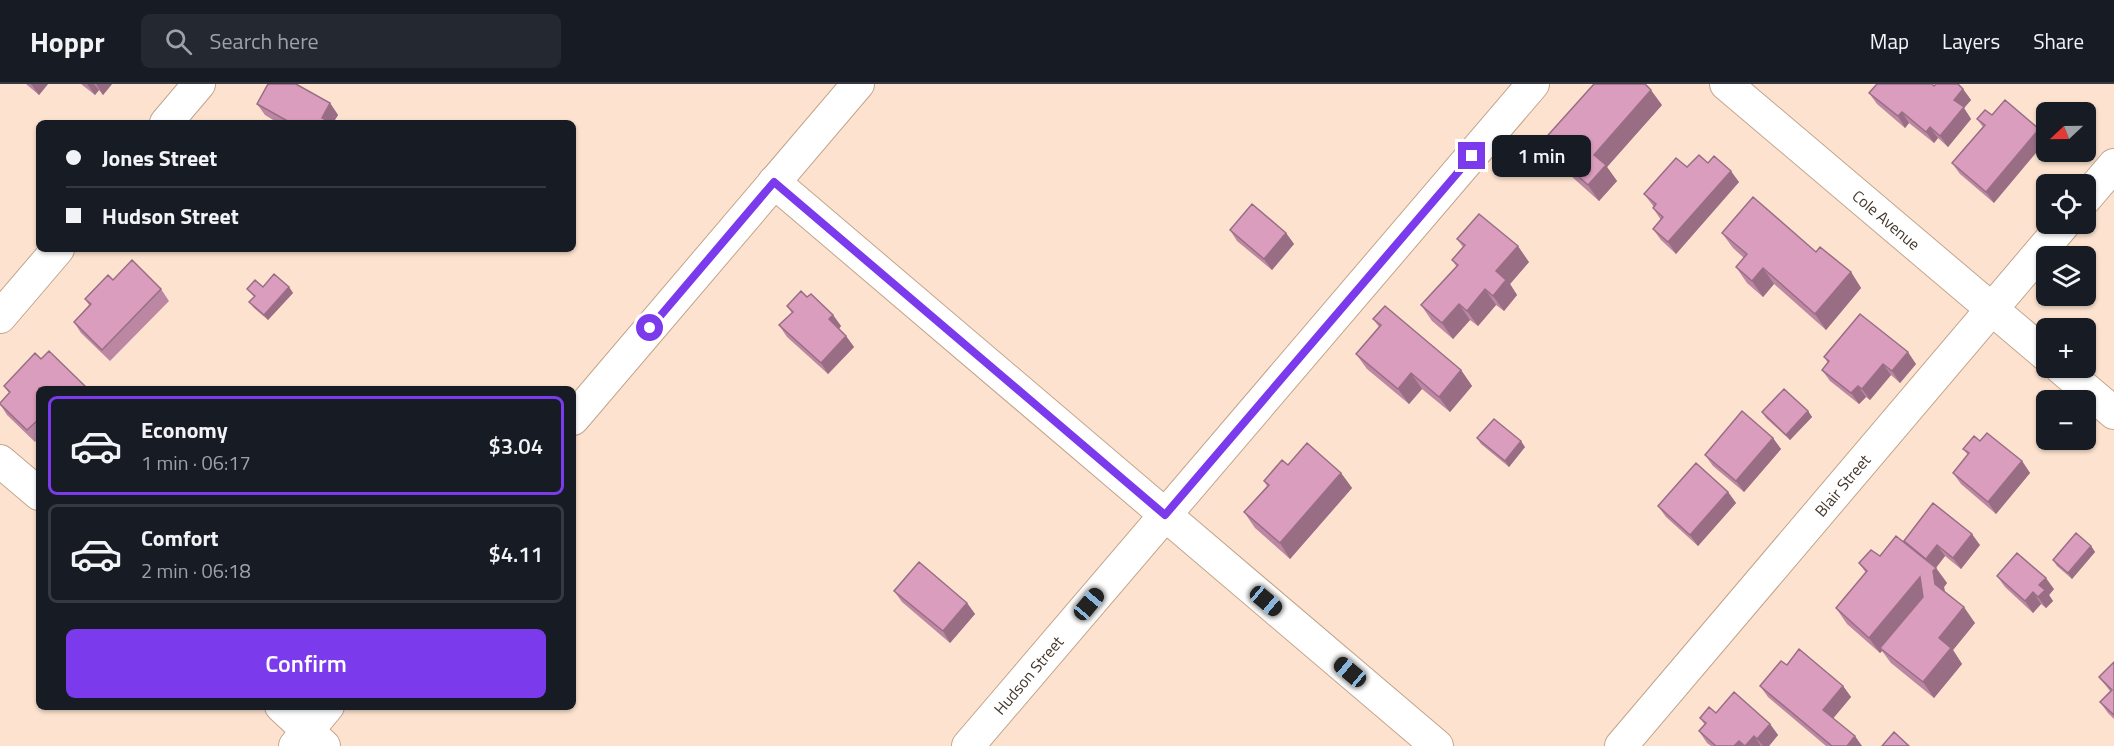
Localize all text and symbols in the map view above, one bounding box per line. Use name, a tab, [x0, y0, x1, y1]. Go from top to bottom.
search box	[141, 14, 561, 68]
text: Hoppr	[30, 20, 105, 63]
text: Search here	[210, 24, 319, 58]
icon: search	[162, 25, 195, 58]
text: Map	[1870, 25, 1909, 57]
text: Layers	[1942, 25, 2000, 57]
text: Share	[2033, 25, 2084, 57]
north arrow	[2036, 102, 2096, 162]
map controls	[2036, 102, 2096, 450]
callout: 1 min	[1493, 135, 1592, 177]
text: 1 min	[1517, 140, 1566, 171]
text: Jones Street	[102, 141, 217, 175]
route end	[1458, 142, 1485, 169]
button: locate	[2036, 174, 2096, 234]
street label: Cole Avenue	[1847, 184, 1925, 256]
text: Hudson Street	[102, 199, 239, 233]
button: layers	[2036, 246, 2096, 306]
route start	[636, 314, 663, 341]
button: +	[2036, 318, 2096, 378]
button: −	[2036, 390, 2096, 450]
text: Economy	[141, 413, 228, 447]
icon: car	[69, 419, 123, 473]
text: $3.04	[488, 429, 543, 463]
text: 1 min · 06:17	[141, 447, 251, 478]
street label: Blair Street	[1809, 448, 1876, 522]
text: Comfort	[141, 521, 219, 555]
icon: car	[69, 527, 123, 581]
text: $4.11	[488, 537, 543, 571]
text: 2 min · 06:18	[141, 555, 251, 586]
car	[1246, 583, 1286, 619]
car	[1071, 584, 1107, 624]
button: Confirm	[66, 629, 546, 698]
street label: Hudson Street	[988, 630, 1069, 720]
car	[1330, 654, 1370, 690]

